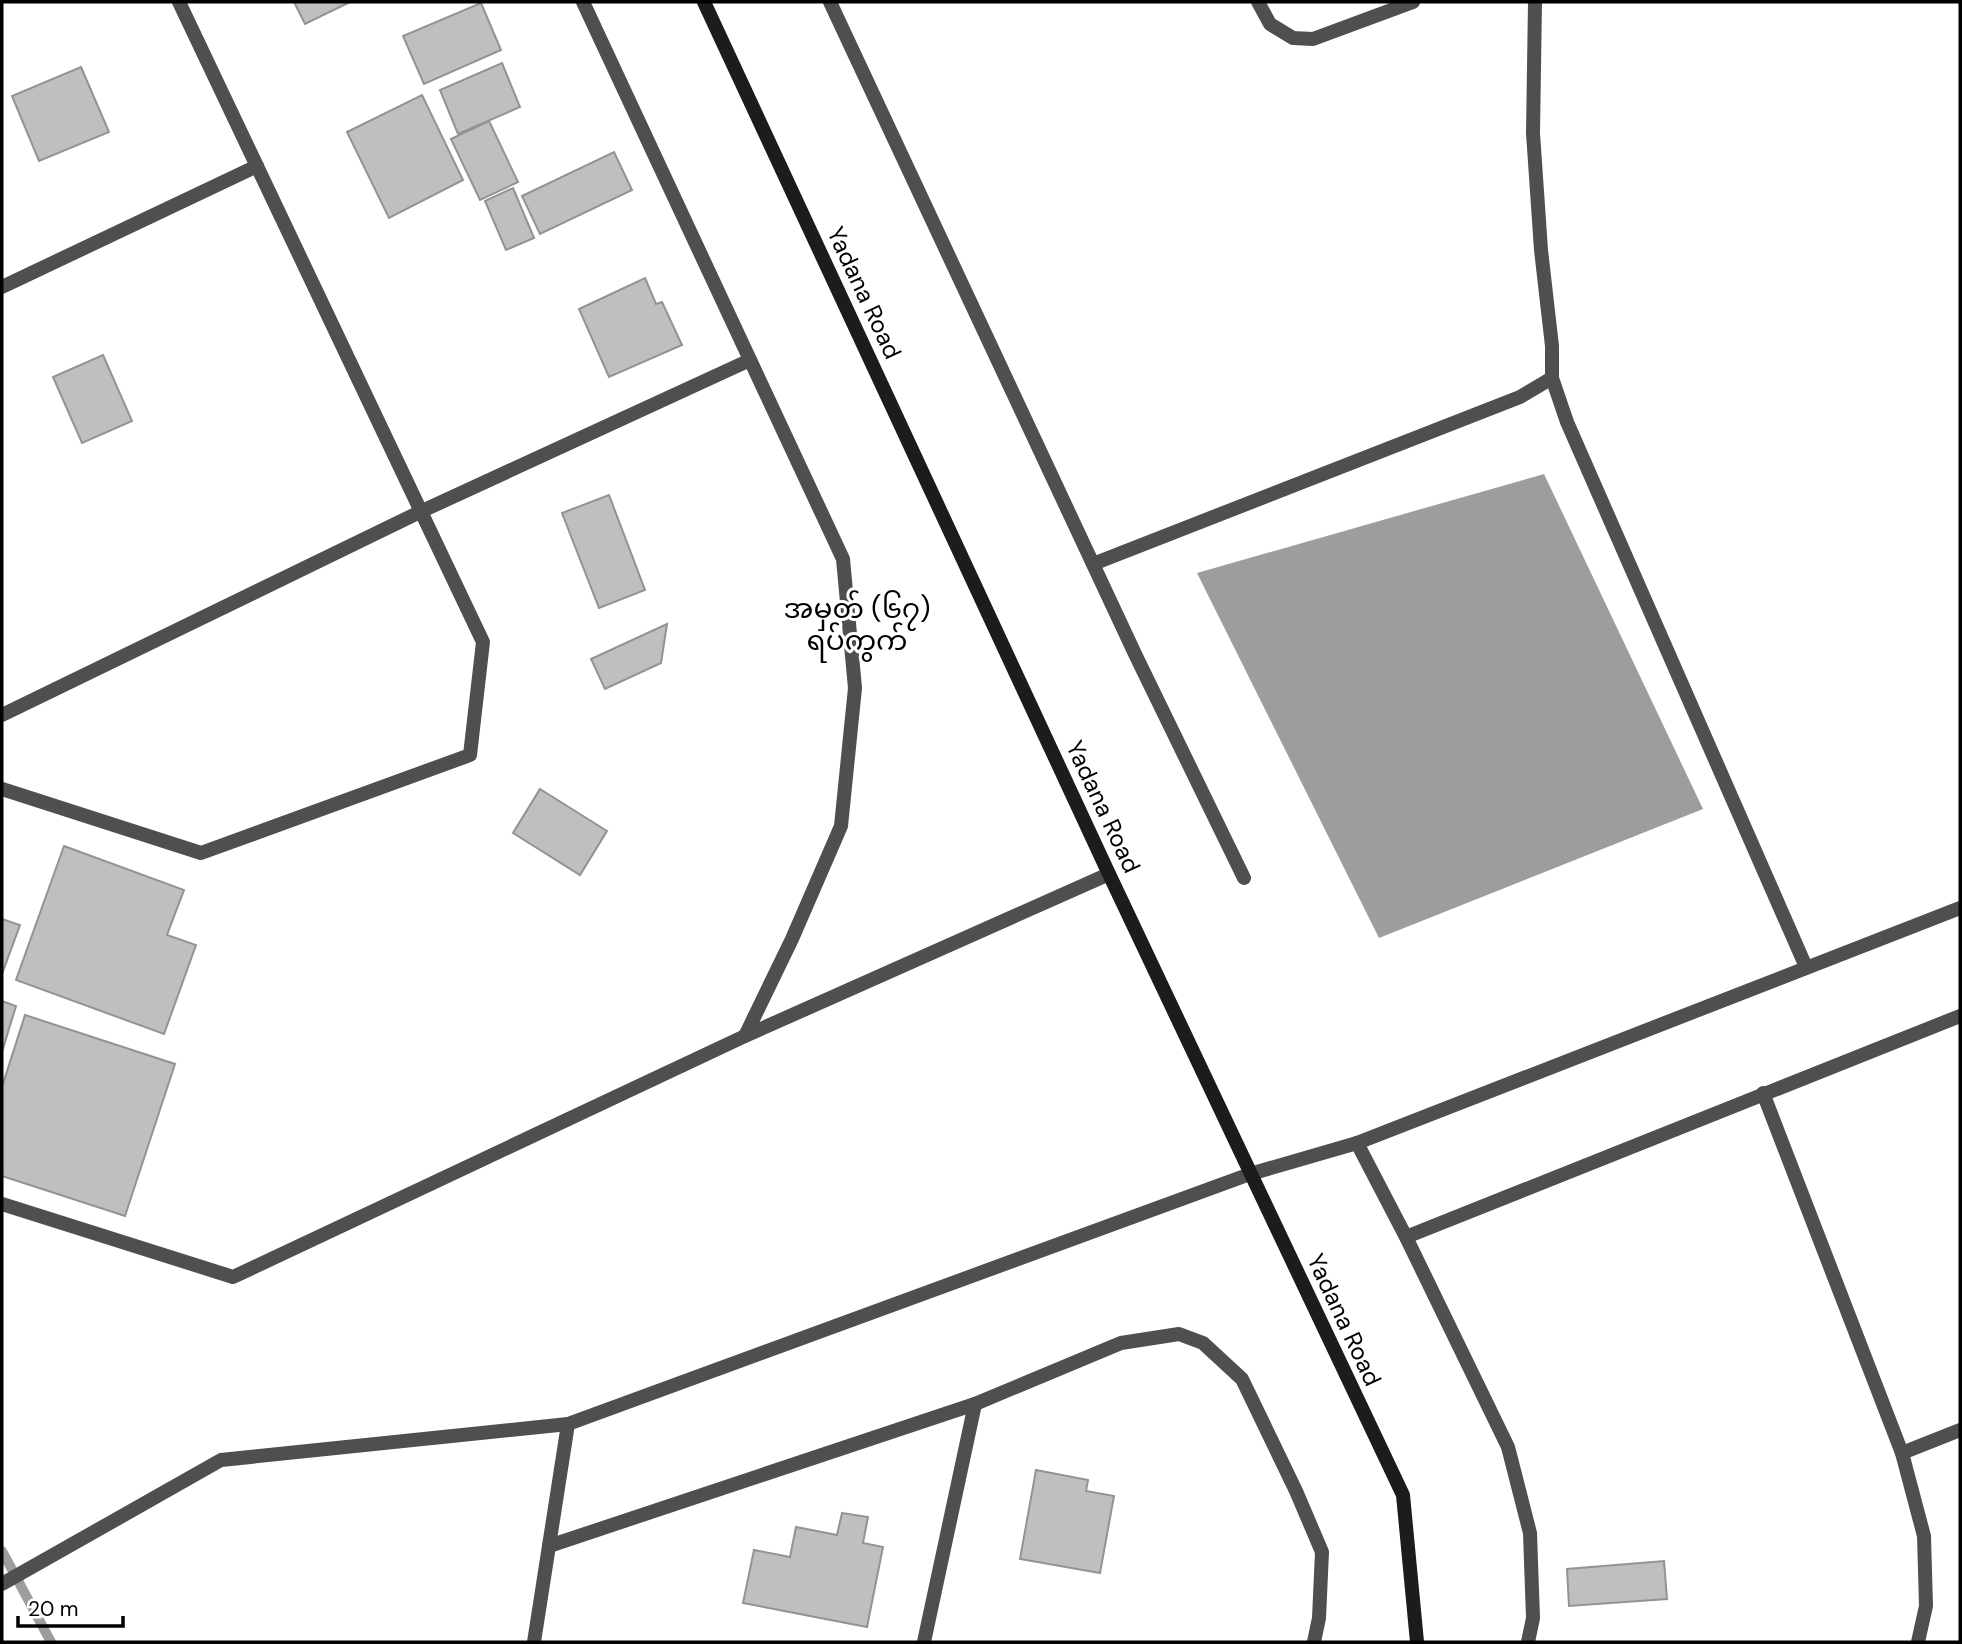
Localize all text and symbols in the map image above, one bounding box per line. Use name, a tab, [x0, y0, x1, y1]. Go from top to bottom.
street label: Yadana Road	[820, 222, 909, 364]
district label: အမှတ် (၆၇) ရပ်ကွက်	[784, 590, 930, 663]
street label: Yadana Road	[1059, 736, 1148, 878]
street label: Yadana Road	[1300, 1249, 1389, 1391]
scale bar	[18, 1584, 122, 1628]
text: 20 m	[28, 1595, 79, 1623]

